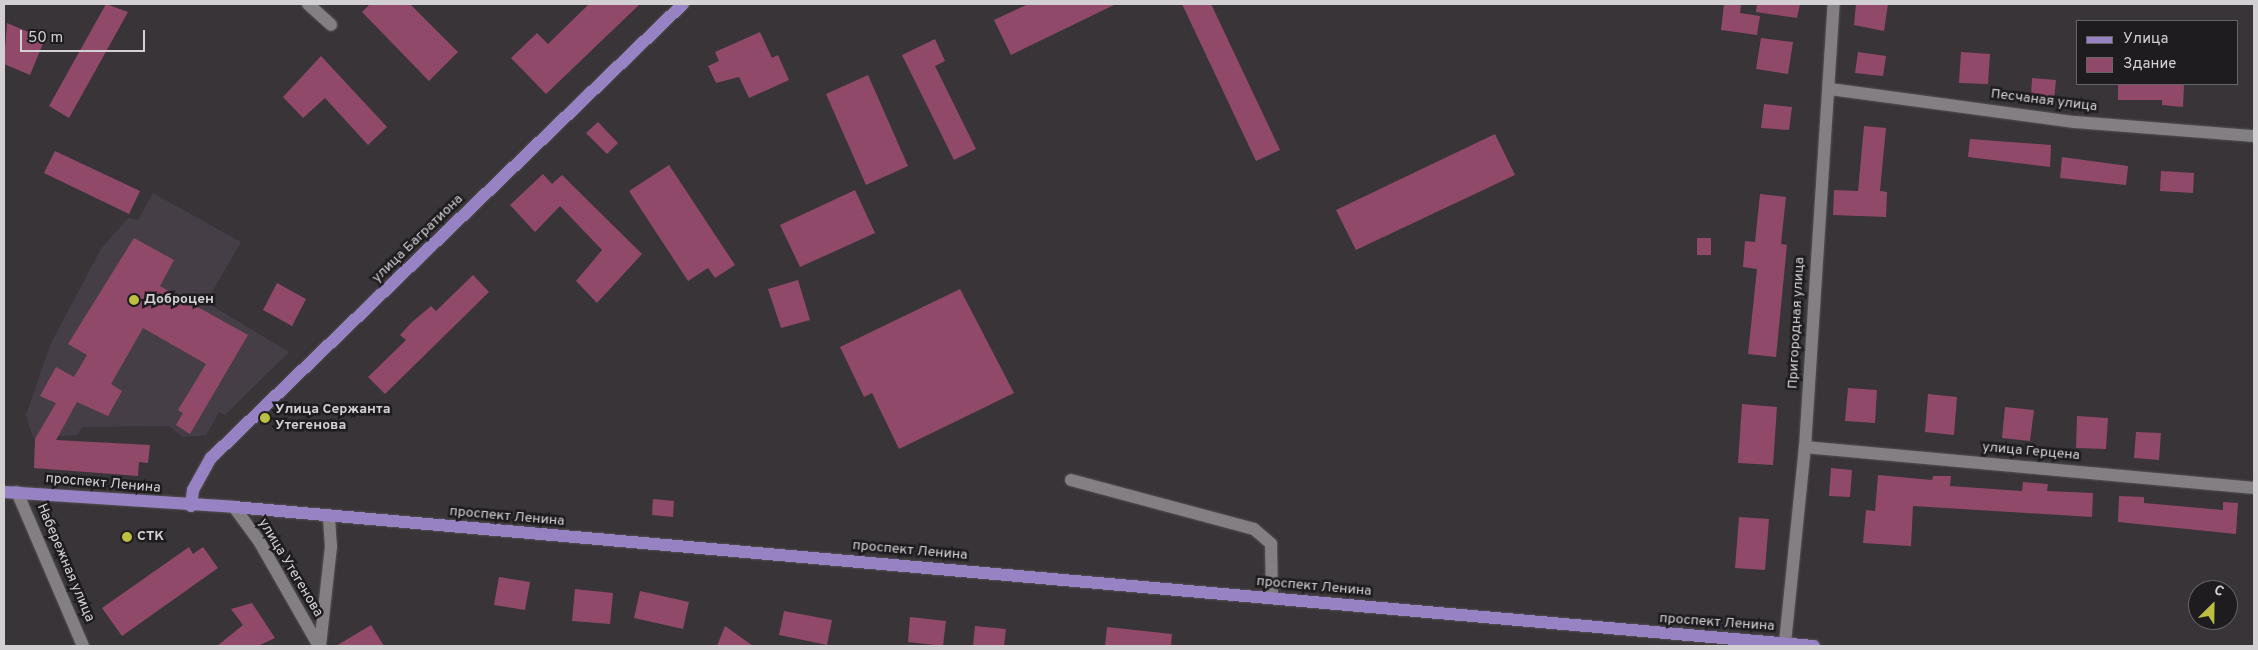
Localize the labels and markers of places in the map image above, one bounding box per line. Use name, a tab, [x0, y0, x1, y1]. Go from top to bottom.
place label: Доброцен	[144, 292, 214, 308]
marker: Доброцен	[128, 294, 140, 306]
place label: Улица Сержанта Утегенова	[275, 402, 390, 434]
marker: Улица Сержанта Утегенова	[259, 412, 271, 424]
place label: СТК	[137, 529, 164, 545]
marker: СТК	[121, 531, 133, 543]

